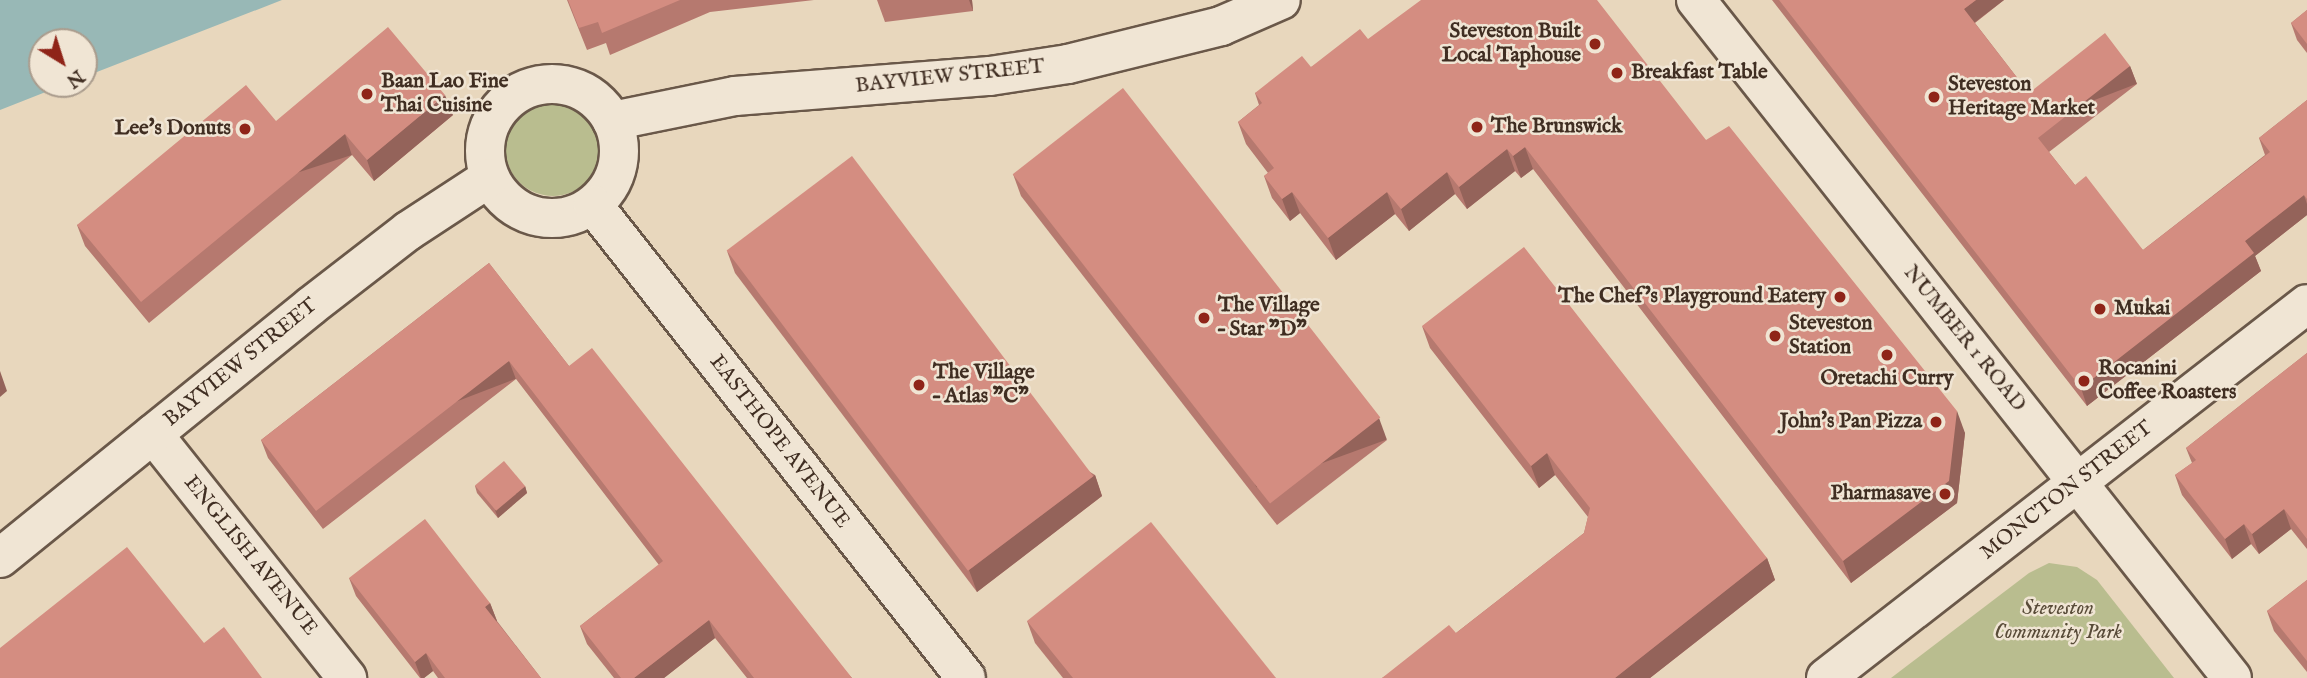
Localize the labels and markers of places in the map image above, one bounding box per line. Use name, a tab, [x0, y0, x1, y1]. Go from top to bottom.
place label: Steveston Built Local Taphouse	[1442, 19, 1581, 69]
marker: Steveston Built Local Taphouse	[1587, 36, 1603, 52]
place label: Breakfast Table	[1631, 60, 1768, 86]
marker: Breakfast Table	[1609, 65, 1625, 81]
place label: Baan Lao Fine Thai Cuisine	[381, 69, 508, 119]
place label: Steveston Heritage Market	[1948, 72, 2095, 122]
marker: Baan Lao Fine Thai Cuisine	[359, 86, 375, 102]
marker: Steveston Heritage Market	[1926, 89, 1942, 105]
place label: The Brunswick	[1491, 114, 1622, 140]
place label: Lee's Donuts	[114, 116, 231, 142]
marker: The Brunswick	[1469, 119, 1485, 135]
marker: Lee's Donuts	[237, 121, 253, 137]
place label: The Chef's Playground Eatery	[1558, 284, 1826, 310]
marker: The Chef's Playground Eatery	[1832, 289, 1848, 305]
place label: The Village – Star "D"	[1218, 293, 1320, 343]
place label: Mukai	[2114, 296, 2170, 322]
marker: Mukai	[2092, 301, 2108, 317]
marker: The Village – Star "D"	[1196, 310, 1212, 326]
place label: Steveston Station	[1789, 311, 1872, 361]
marker: Steveston Station	[1767, 328, 1783, 344]
marker: Oretachi Curry	[1879, 347, 1895, 363]
place label: Rocanini Coffee Roasters	[2098, 356, 2236, 406]
place label: The Village – Atlas "C"	[933, 360, 1035, 410]
place label: Oretachi Curry	[1820, 366, 1954, 392]
marker: Rocanini Coffee Roasters	[2076, 373, 2092, 389]
marker: The Village – Atlas "C"	[911, 377, 927, 393]
place label: John's Pan Pizza	[1780, 409, 1922, 435]
marker: John's Pan Pizza	[1928, 414, 1944, 430]
place label: Pharmasave	[1831, 481, 1931, 507]
marker: Pharmasave	[1937, 486, 1953, 502]

